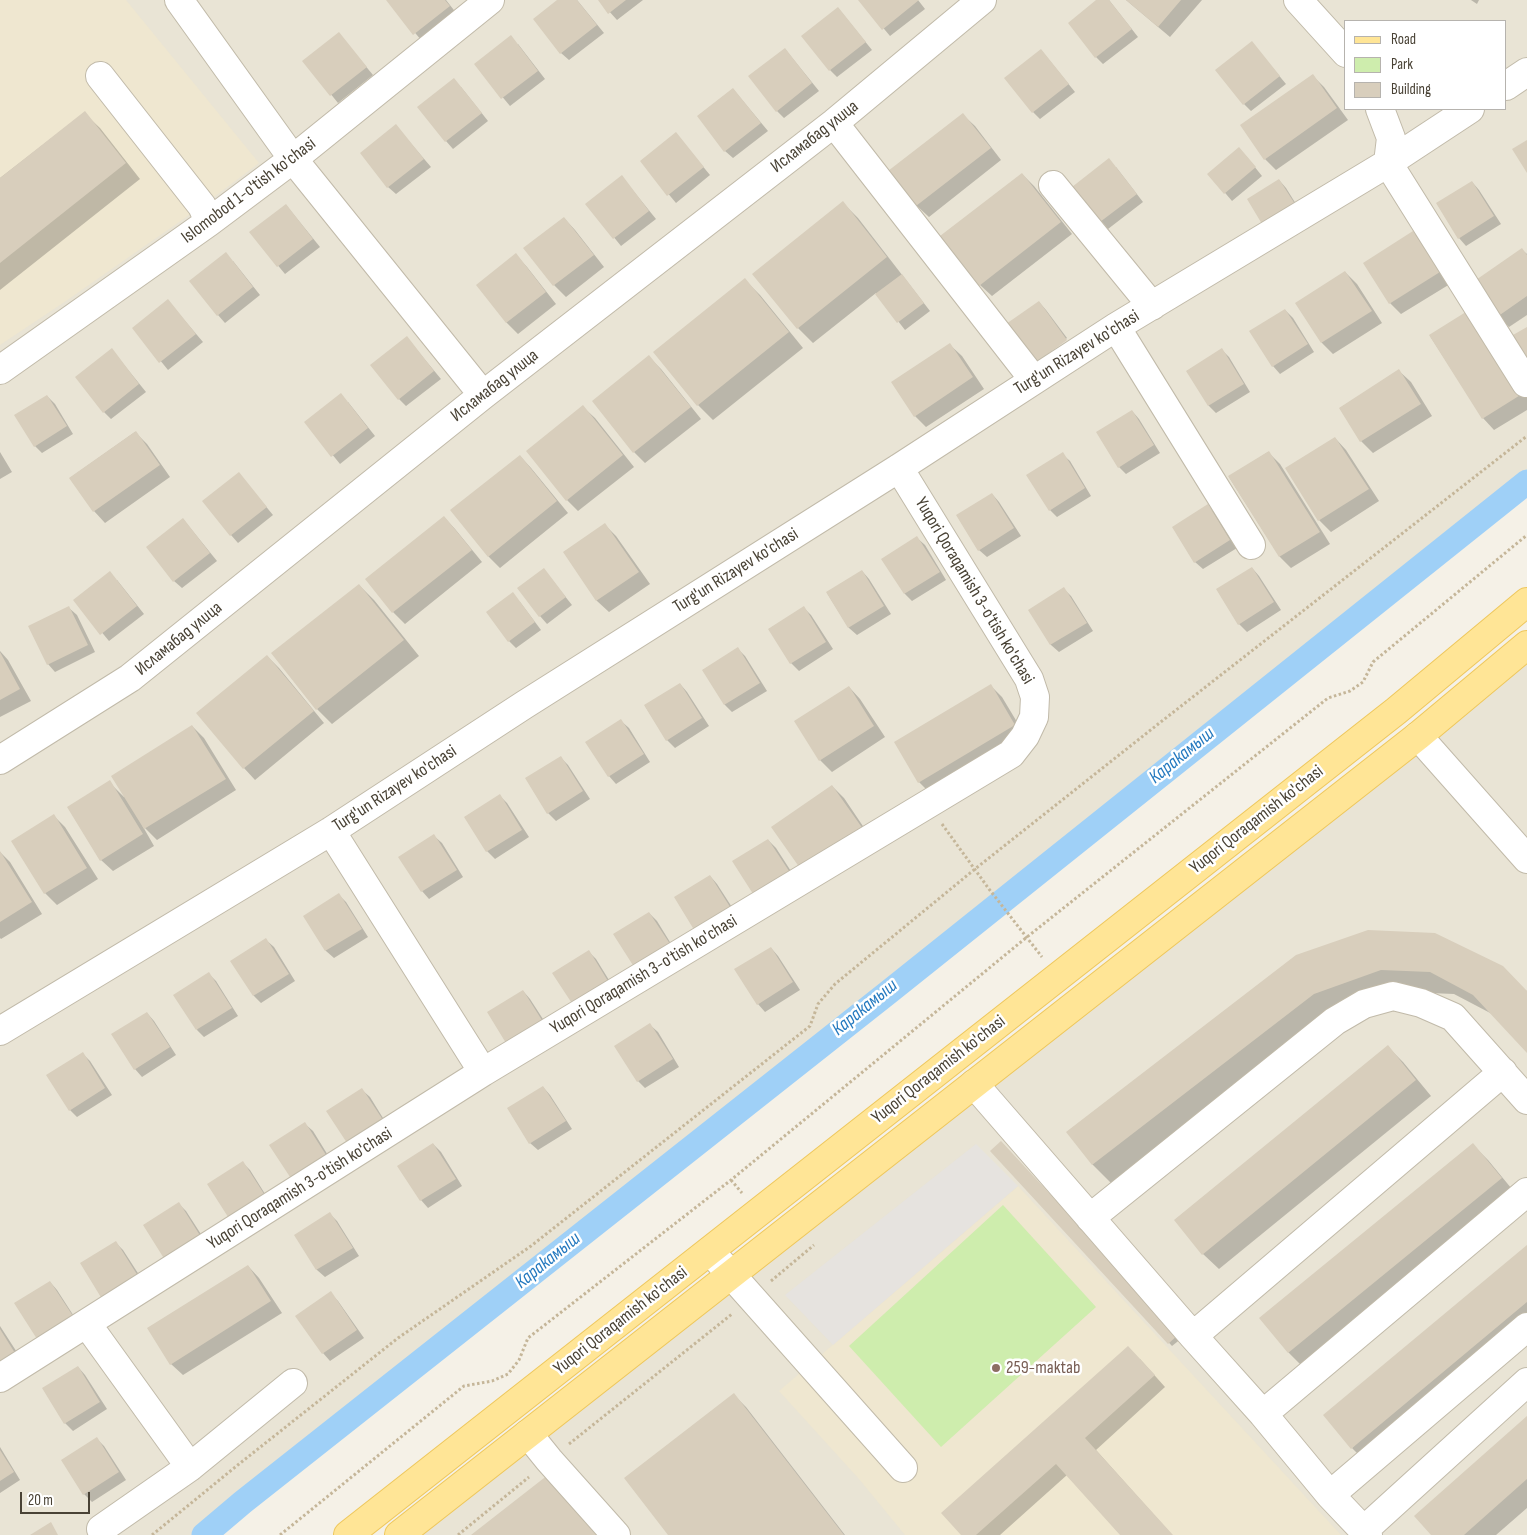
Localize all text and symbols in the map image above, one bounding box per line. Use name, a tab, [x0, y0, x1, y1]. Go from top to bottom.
legend	[1344, 20, 1507, 110]
text: Road	[1391, 30, 1416, 49]
text: Park	[1391, 55, 1413, 74]
text: Building	[1391, 80, 1431, 99]
street label: Исламабад улица	[767, 96, 863, 178]
street label: Islomobod 1-o'tish ko'chasi	[177, 133, 321, 249]
street label: Turg'un Rizayev ko'chasi	[1010, 306, 1144, 400]
street label: Исламабад улица	[447, 345, 543, 427]
street label: Yuqori Qoraqamish 3-o'tish ko'chasi	[910, 494, 1038, 688]
street label: Turg'un Rizayev ko'chasi	[669, 524, 803, 618]
street label: Исламабад улица	[131, 597, 227, 681]
water label: Каракамыш	[1145, 723, 1219, 789]
street label: Turg'un Rizayev ko'chasi	[329, 741, 461, 837]
street label: Yuqori Qoraqamish ko'chasi	[1186, 761, 1328, 879]
street label: Yuqori Qoraqamish 3-o'tish ko'chasi	[547, 911, 741, 1039]
water label: Каракамыш	[828, 975, 902, 1041]
street label: Yuqori Qoraqamish ko'chasi	[868, 1011, 1010, 1129]
street label: Yuqori Qoraqamish 3-o'tish ko'chasi	[204, 1123, 396, 1255]
water label: Каракамыш	[511, 1228, 585, 1294]
street label: Yuqori Qoraqamish ko'chasi	[550, 1262, 692, 1380]
place label: 259-maktab	[1006, 1357, 1080, 1379]
marker: 259-maktab	[990, 1362, 1002, 1374]
scale bar	[22, 1482, 92, 1514]
text: 20 m	[28, 1491, 53, 1510]

